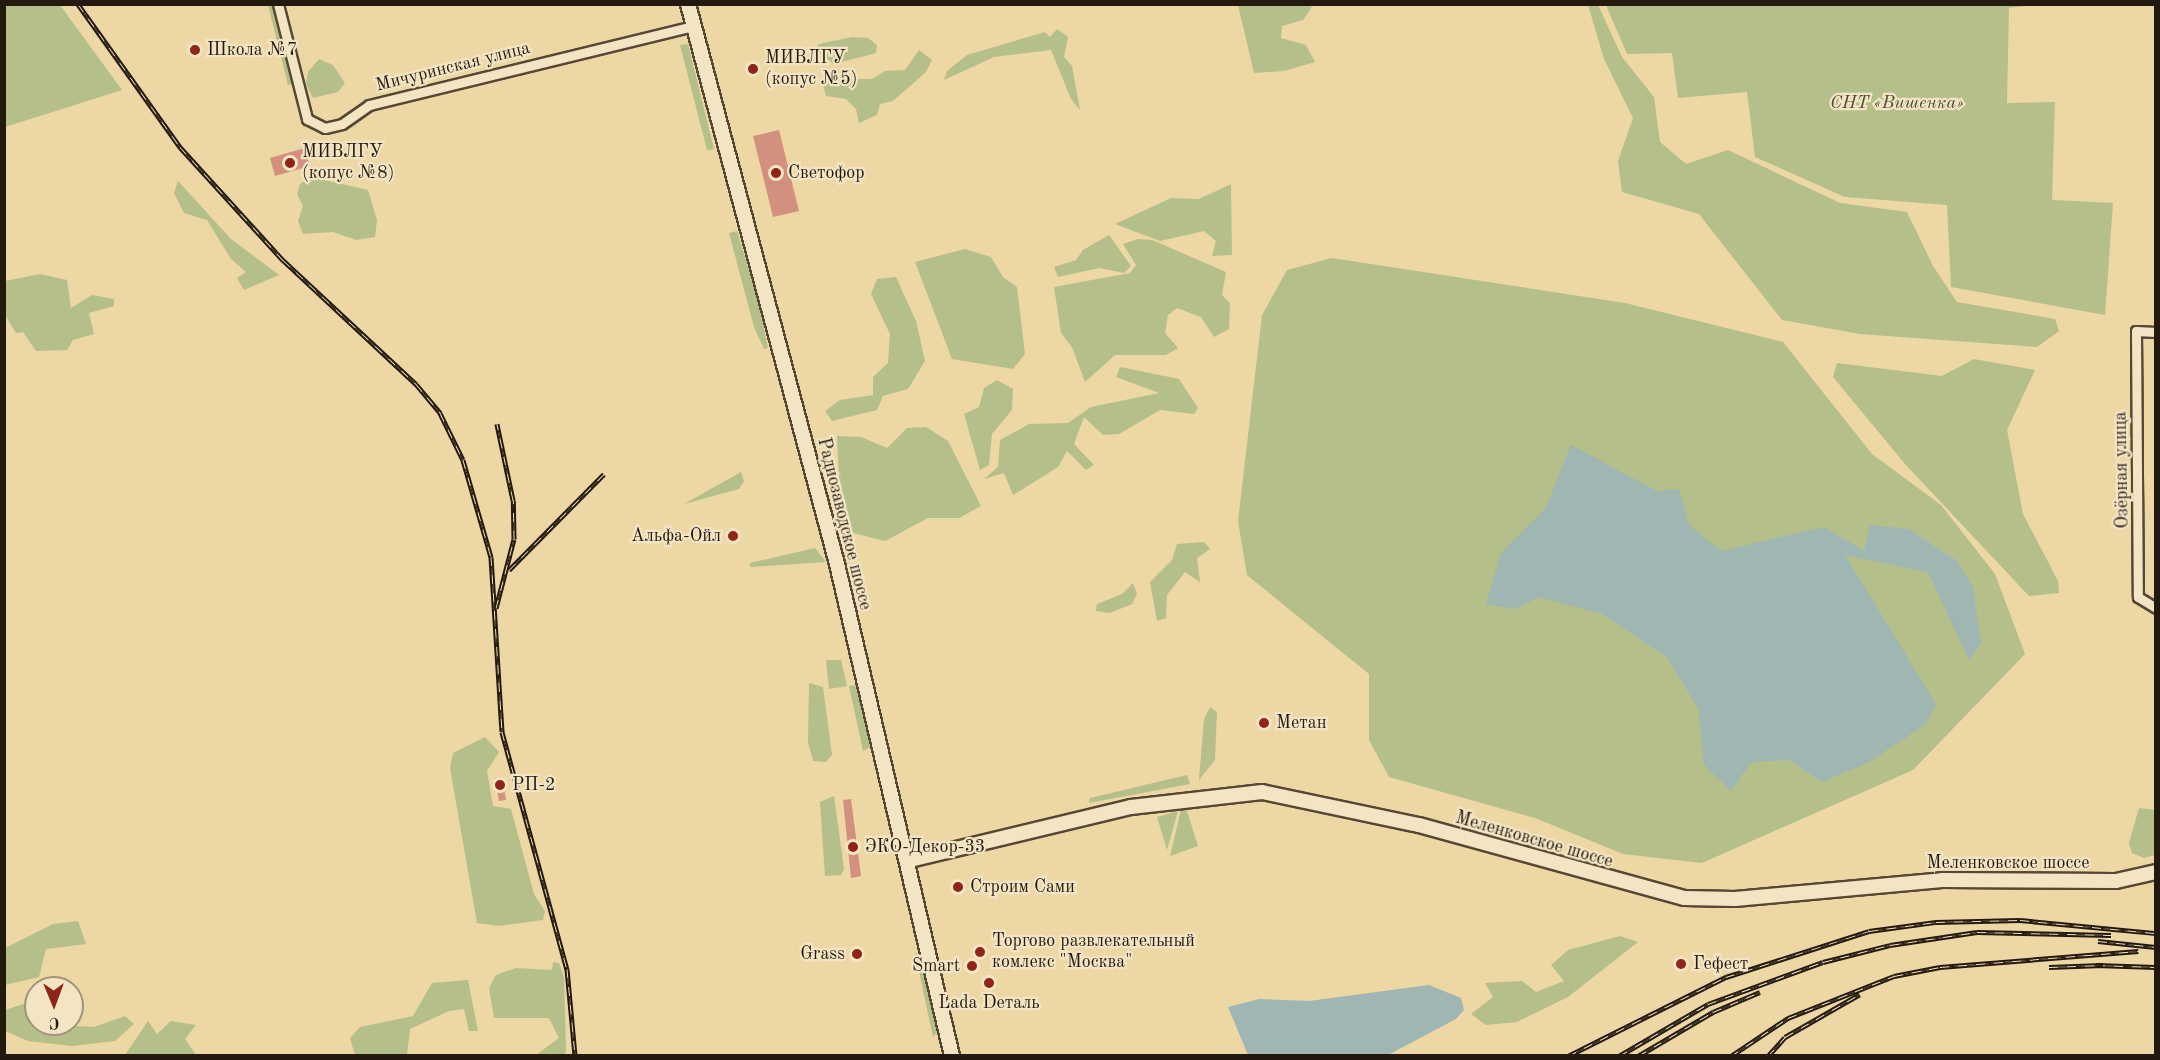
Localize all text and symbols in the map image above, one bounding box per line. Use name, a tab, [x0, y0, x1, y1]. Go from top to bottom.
street label: Мичуринская улица	[374, 37, 532, 97]
place label: Школа №7	[207, 39, 297, 61]
marker: Школа №7	[188, 43, 202, 57]
place label: МИВЛГУ (копус №5)	[765, 48, 857, 90]
marker: МИВЛГУ (копус №5)	[746, 62, 760, 76]
park label: СНТ «Вишенка»	[1830, 92, 1964, 114]
place label: МИВЛГУ (копус №8)	[302, 142, 394, 184]
marker: МИВЛГУ (копус №8)	[283, 156, 297, 170]
place label: Светофор	[788, 162, 865, 184]
marker: Светофор	[769, 166, 783, 180]
street label: Озёрная улица	[2110, 411, 2134, 529]
street label: Радиозаводское шоссе	[812, 436, 876, 612]
place label: Альфа-Ойл	[631, 525, 721, 547]
marker: Альфа-Ойл	[726, 529, 740, 543]
place label: Метан	[1276, 712, 1327, 734]
marker: Метан	[1257, 716, 1271, 730]
place label: РП-2	[512, 774, 556, 796]
marker: РП-2	[493, 778, 507, 792]
street label: Меленковское шоссе	[1453, 807, 1615, 873]
place label: ЭКО-Декор-33	[865, 836, 985, 858]
marker: ЭКО-Декор-33	[846, 840, 860, 854]
street label: Меленковское шоссе	[1927, 852, 2089, 874]
place label: Строим Сами	[970, 876, 1075, 898]
marker: Строим Сами	[951, 880, 965, 894]
place label: Торгово развлекательный комлекс "Москва"	[992, 931, 1195, 974]
place label: Grass	[800, 943, 845, 965]
marker: Торгово развлекательный комлекс "Москва"	[973, 945, 987, 959]
marker: Grass	[850, 947, 864, 961]
place label: Гефест	[1693, 953, 1748, 975]
place label: Smart	[912, 955, 960, 977]
marker: Гефест	[1674, 957, 1688, 971]
marker: Smart	[965, 959, 979, 973]
north arrow	[24, 976, 84, 1036]
marker: Lada Dеталь	[982, 976, 996, 990]
place label: Lada Dеталь	[938, 992, 1040, 1014]
text: С	[49, 1014, 60, 1030]

